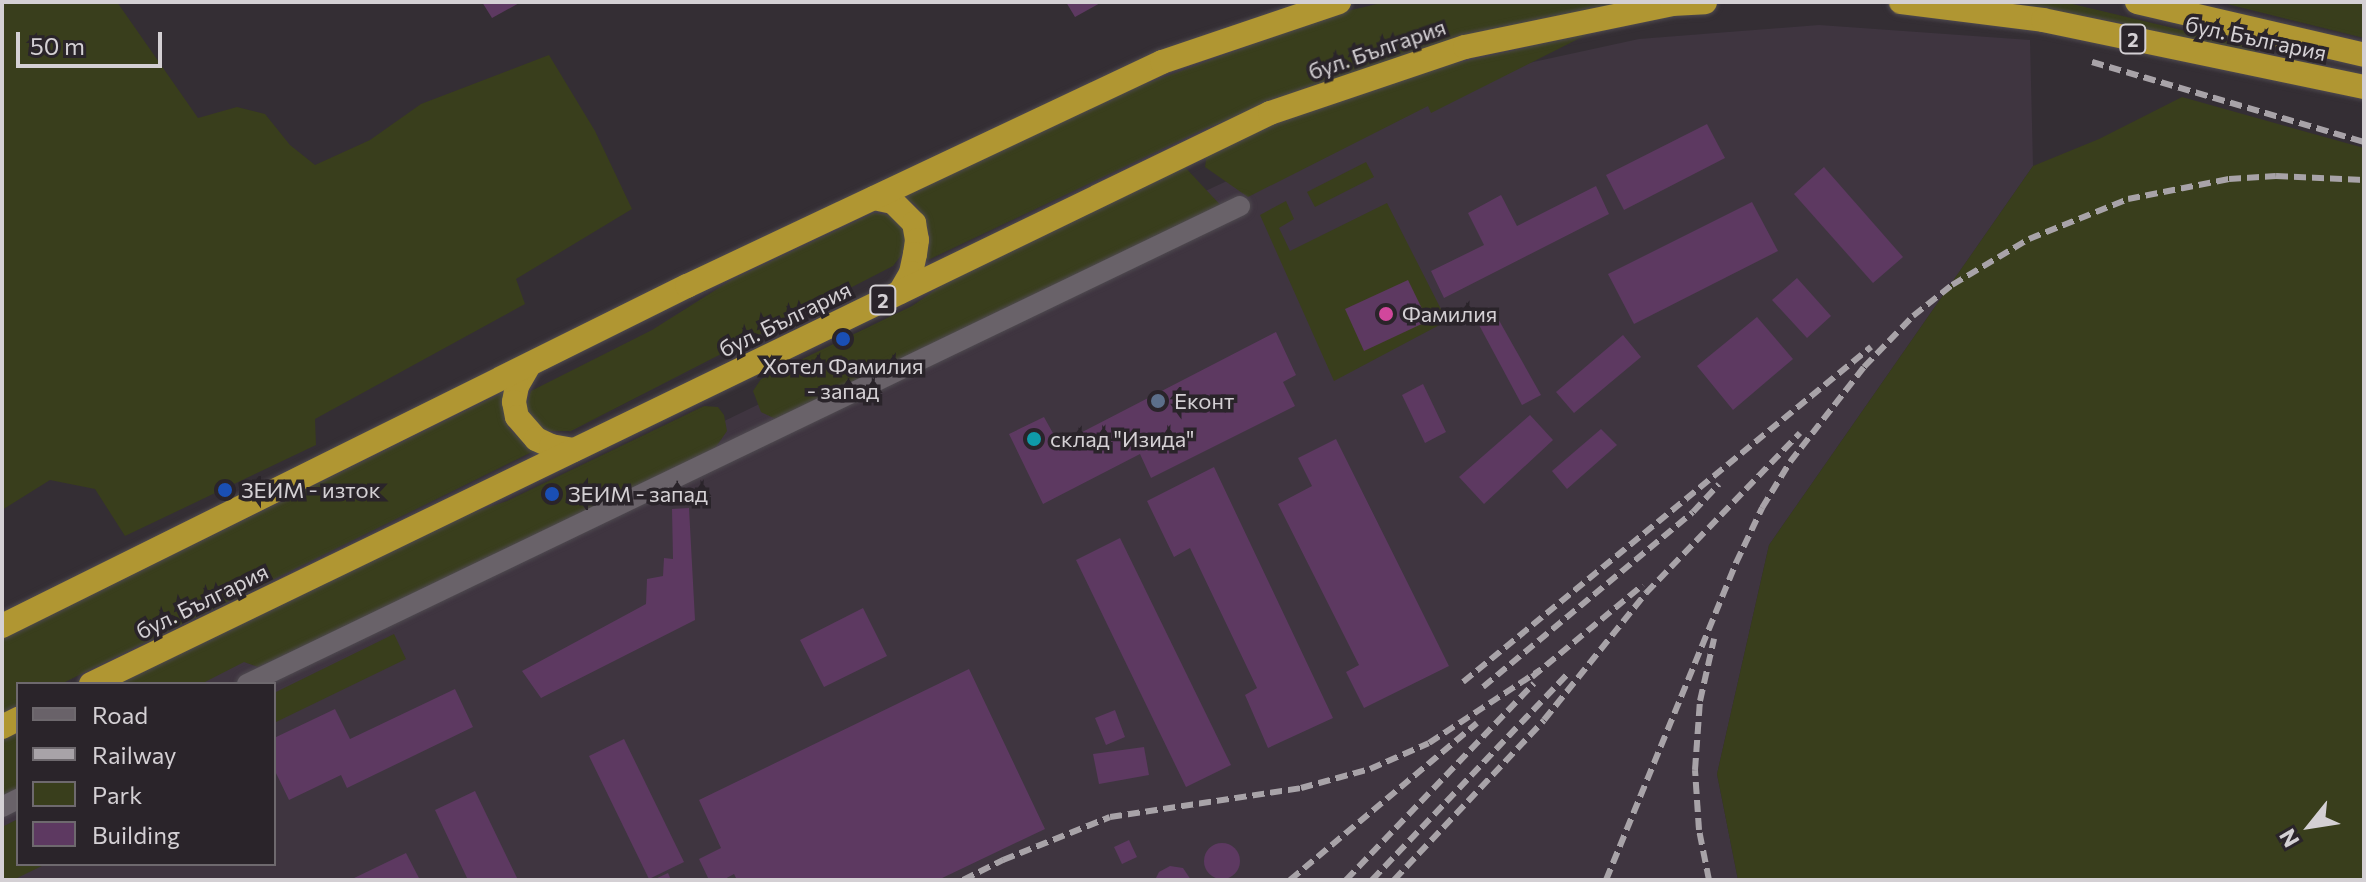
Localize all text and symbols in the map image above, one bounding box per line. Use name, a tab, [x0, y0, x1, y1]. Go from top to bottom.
street label: бул. България	[2183, 10, 2329, 66]
street label: бул. България	[1305, 13, 1449, 85]
scale bar	[20, 16, 166, 66]
road number: 2	[2119, 23, 2147, 55]
text: 50 m	[30, 31, 85, 60]
street label: бул. България	[715, 276, 855, 362]
road number: 2	[869, 284, 897, 316]
place label: Фамилия	[1402, 301, 1497, 327]
marker: Фамилия	[1377, 305, 1395, 323]
marker: Хотел Фамилия - запад	[834, 330, 852, 348]
place label: Хотел Фамилия - запад	[762, 352, 924, 404]
place label: Еконт	[1174, 388, 1234, 414]
marker: Еконт	[1149, 392, 1167, 410]
place label: склад "Изида"	[1050, 426, 1194, 452]
marker: склад "Изида"	[1025, 430, 1043, 448]
place label: ЗЕИМ - изток	[241, 477, 380, 503]
marker: ЗЕИМ - изток	[216, 481, 234, 499]
place label: ЗЕИМ - запад	[568, 481, 708, 507]
marker: ЗЕИМ - запад	[543, 485, 561, 503]
street label: бул. България	[132, 558, 272, 644]
legend	[16, 682, 276, 866]
text: Road	[92, 700, 148, 729]
text: Railway	[92, 740, 177, 769]
text: Park	[92, 780, 142, 809]
north arrow	[2270, 786, 2350, 866]
text: Building	[92, 820, 180, 849]
text: N	[2273, 824, 2305, 852]

